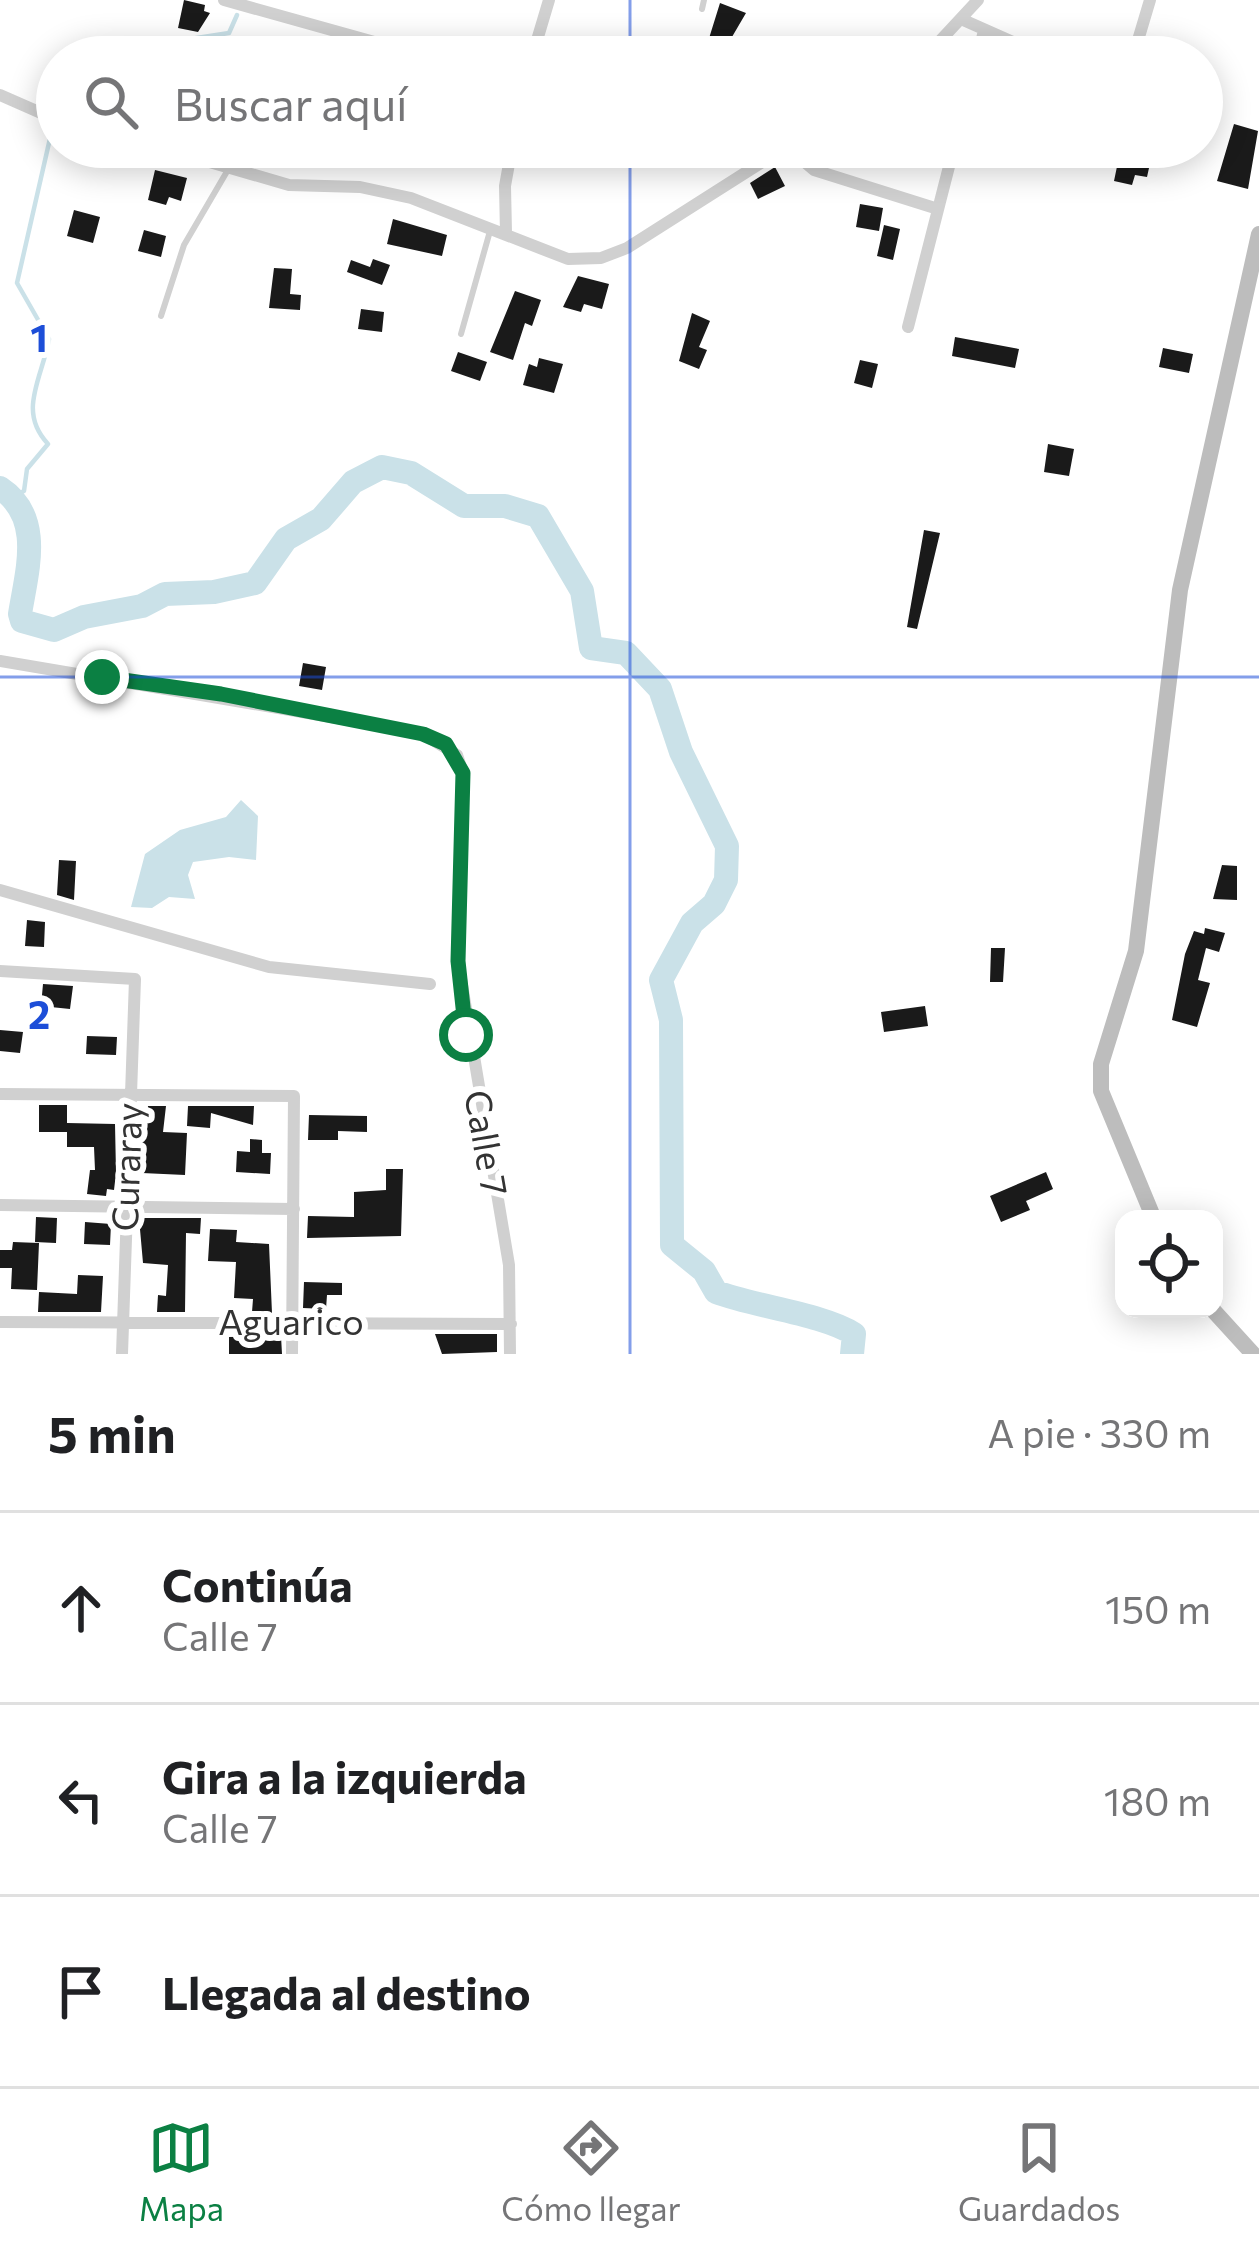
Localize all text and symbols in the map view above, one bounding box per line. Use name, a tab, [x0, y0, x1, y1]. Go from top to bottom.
search box	[36, 36, 1223, 168]
icon: search	[78, 69, 144, 135]
text: Buscar aquí	[174, 75, 408, 130]
text: 1	[30, 312, 48, 360]
route end	[75, 650, 129, 704]
text: 2	[28, 989, 50, 1037]
route start	[439, 1008, 493, 1062]
street label: Calle 7	[457, 1086, 519, 1199]
street label: Curaray	[101, 1102, 149, 1232]
map controls	[1115, 1210, 1223, 1318]
button: locate	[1115, 1210, 1223, 1318]
street label: Aguarico	[218, 1298, 364, 1342]
text: 5 min	[48, 1401, 176, 1464]
text: A pie · 330 m	[987, 1408, 1211, 1456]
text: Continúa	[162, 1556, 353, 1611]
icon: ahead	[48, 1575, 114, 1641]
text: 150 m	[1105, 1584, 1211, 1632]
text: Calle 7	[162, 1611, 278, 1659]
text: Gira a la izquierda	[162, 1748, 527, 1803]
icon: left	[48, 1767, 114, 1833]
text: 180 m	[1104, 1776, 1211, 1824]
text: Calle 7	[162, 1803, 278, 1851]
icon: arrive	[48, 1959, 114, 2025]
text: Llegada al destino	[162, 1964, 531, 2019]
tab: Mapa	[139, 2115, 224, 2228]
tab: Cómo llegar	[501, 2115, 681, 2228]
tab: Guardados	[958, 2115, 1120, 2228]

